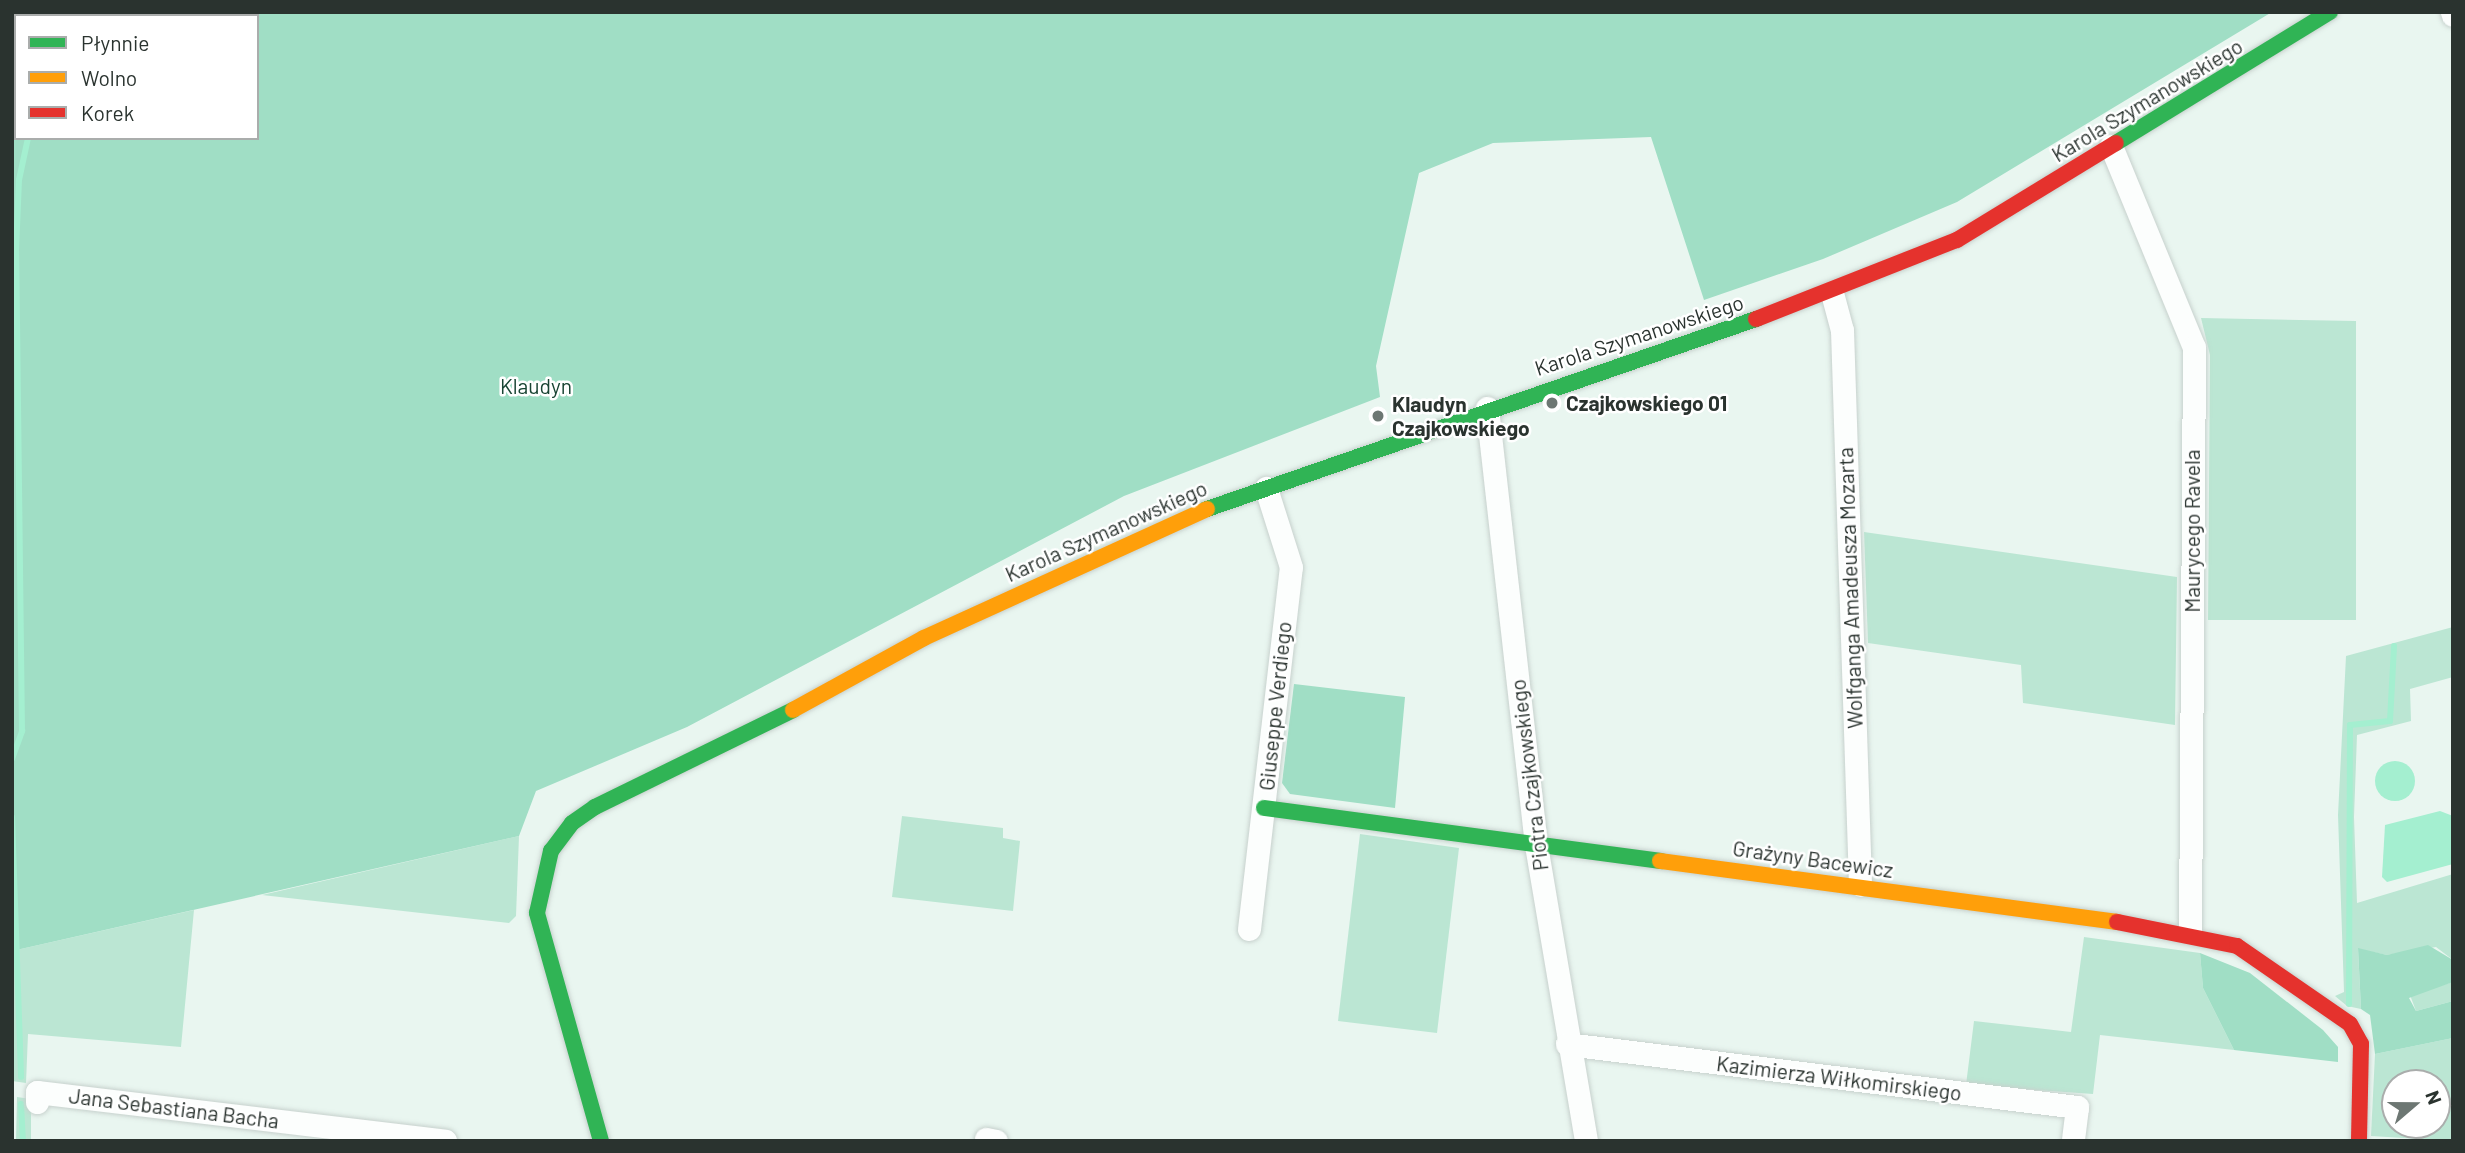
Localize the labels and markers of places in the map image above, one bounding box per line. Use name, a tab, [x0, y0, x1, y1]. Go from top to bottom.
place label: Czajkowskiego 01	[1566, 390, 1727, 416]
place label: Klaudyn Czajkowskiego	[1392, 391, 1530, 441]
marker: Czajkowskiego 01	[1544, 395, 1560, 411]
marker: Klaudyn Czajkowskiego	[1370, 408, 1386, 424]

